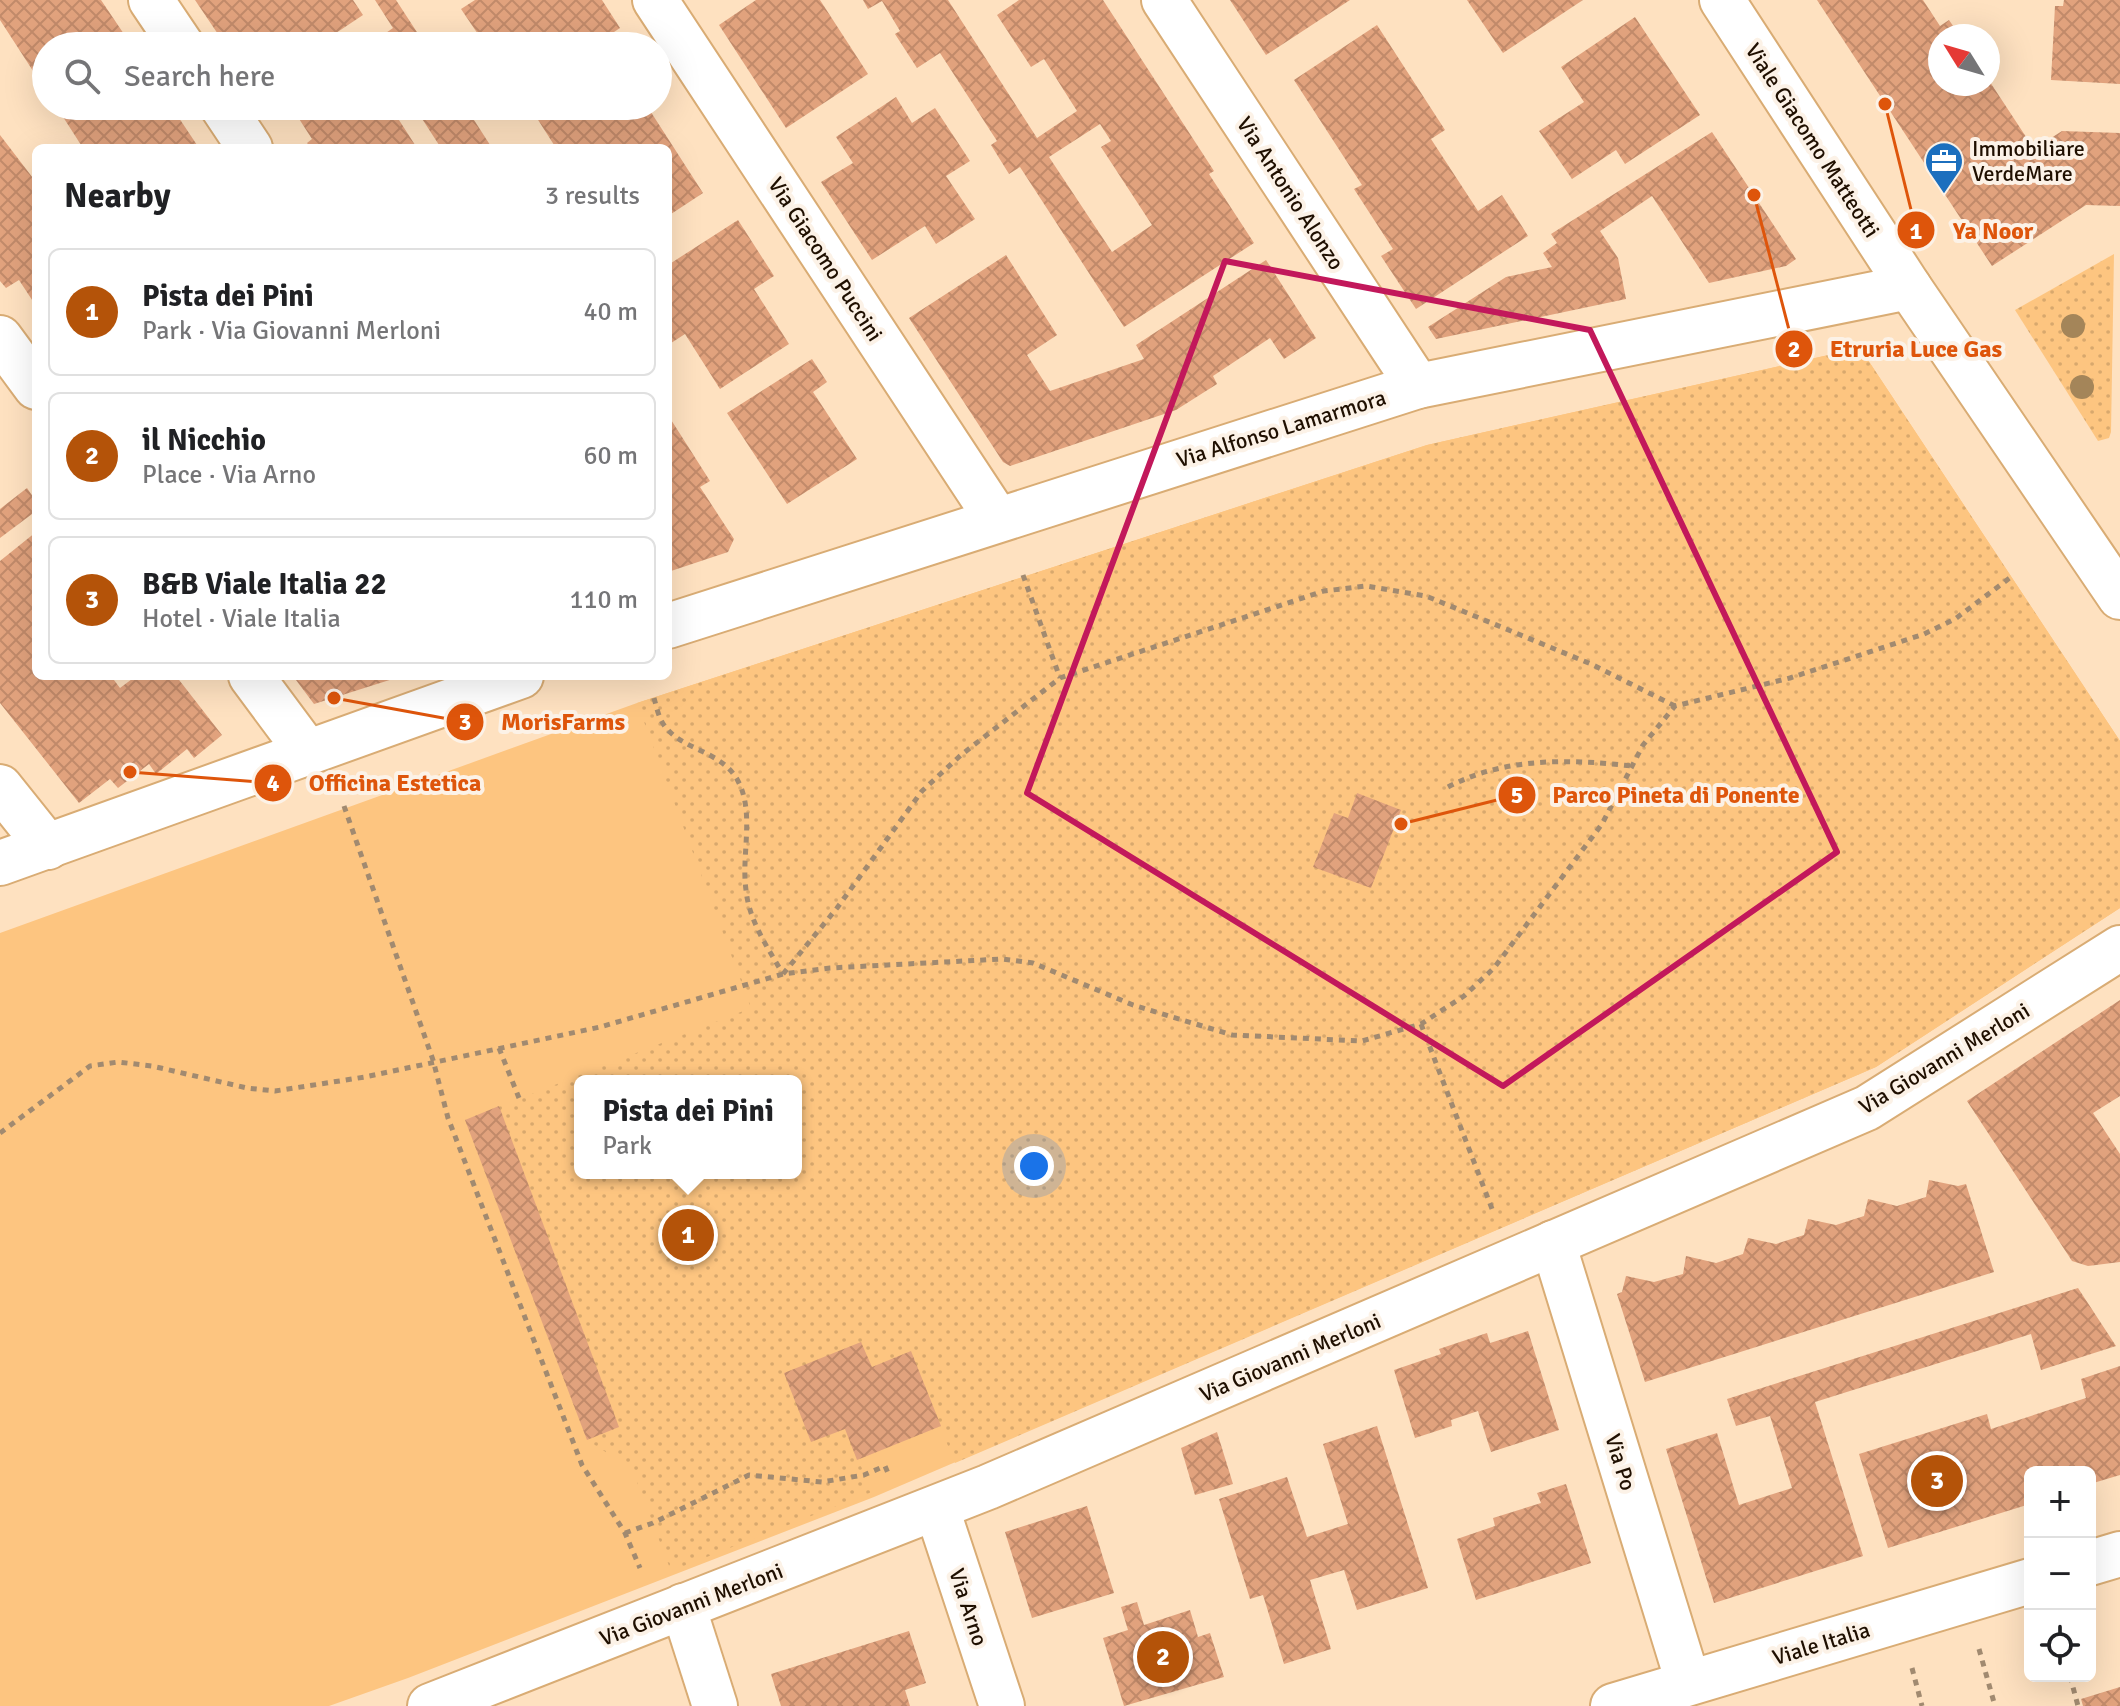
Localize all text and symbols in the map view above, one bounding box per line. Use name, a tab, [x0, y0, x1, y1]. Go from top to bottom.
north arrow	[1928, 24, 2000, 96]
search box	[32, 32, 672, 120]
street label: Viale Giacomo Matteotti	[1740, 38, 1885, 242]
icon: search	[60, 54, 104, 98]
text: Search here	[124, 58, 275, 95]
street label: Via Antonio Alonzo	[1231, 112, 1350, 275]
place label: Immobiliare VerdeMare	[1972, 135, 2085, 187]
office icon: Immobiliare VerdeMare	[1923, 140, 1965, 195]
street label: Via Giacomo Puccini	[762, 172, 889, 346]
text: Nearby	[64, 175, 171, 217]
text: 3 results	[545, 180, 640, 212]
callout: Ya Noor	[1896, 206, 2049, 254]
text: 1	[1910, 216, 1923, 246]
text: Ya Noor	[1952, 216, 2034, 246]
text: Pista dei Pini	[142, 278, 314, 315]
text: 1	[85, 296, 99, 328]
text: 40 m	[583, 296, 638, 328]
text: Park · Via Giovanni Merloni	[142, 315, 441, 347]
callout: Etruria Luce Gas	[1774, 325, 2018, 373]
text: 2	[1788, 334, 1800, 364]
text: Etruria Luce Gas	[1830, 334, 2003, 364]
street label: Via Alfonso Lamarmora	[1173, 384, 1389, 473]
text: il Nicchio	[142, 422, 266, 459]
text: 2	[85, 440, 99, 472]
text: 60 m	[583, 440, 638, 472]
text: Place · Via Arno	[142, 459, 316, 491]
text: B&B Viale Italia 22	[142, 566, 387, 603]
text: 3	[85, 584, 99, 616]
text: 110 m	[569, 584, 638, 616]
text: Hotel · Viale Italia	[142, 603, 341, 635]
callout: MorisFarms	[445, 698, 641, 746]
text: 3	[459, 707, 471, 737]
text: MorisFarms	[501, 707, 625, 737]
callout: Officina Estetica	[253, 759, 497, 807]
text: 4	[267, 768, 280, 798]
text: Officina Estetica	[309, 768, 481, 798]
callout: Parco Pineta di Ponente	[1497, 771, 1816, 819]
text: 5	[1511, 780, 1523, 810]
text: Parco Pineta di Ponente	[1552, 780, 1800, 810]
street label: Via Giovanni Merloni	[1854, 997, 2035, 1120]
popup	[574, 1075, 802, 1179]
text: Pista dei Pini	[602, 1093, 774, 1130]
text: Park	[602, 1130, 652, 1162]
your location	[1014, 1146, 1054, 1186]
pin: 1	[662, 1205, 714, 1265]
street label: Via Giovanni Merloni	[1195, 1307, 1385, 1408]
street label: Via Po	[1599, 1431, 1642, 1494]
pin: 3	[1911, 1451, 1963, 1511]
map controls	[2024, 1466, 2096, 1682]
button: +	[2024, 1466, 2096, 1538]
button: −	[2024, 1538, 2096, 1610]
street label: Via Giovanni Merloni	[596, 1557, 787, 1652]
street label: Via Arno	[943, 1565, 994, 1649]
button: locate	[2024, 1610, 2096, 1682]
street label: Viale Italia	[1769, 1616, 1873, 1671]
pin: 2	[1137, 1627, 1189, 1687]

